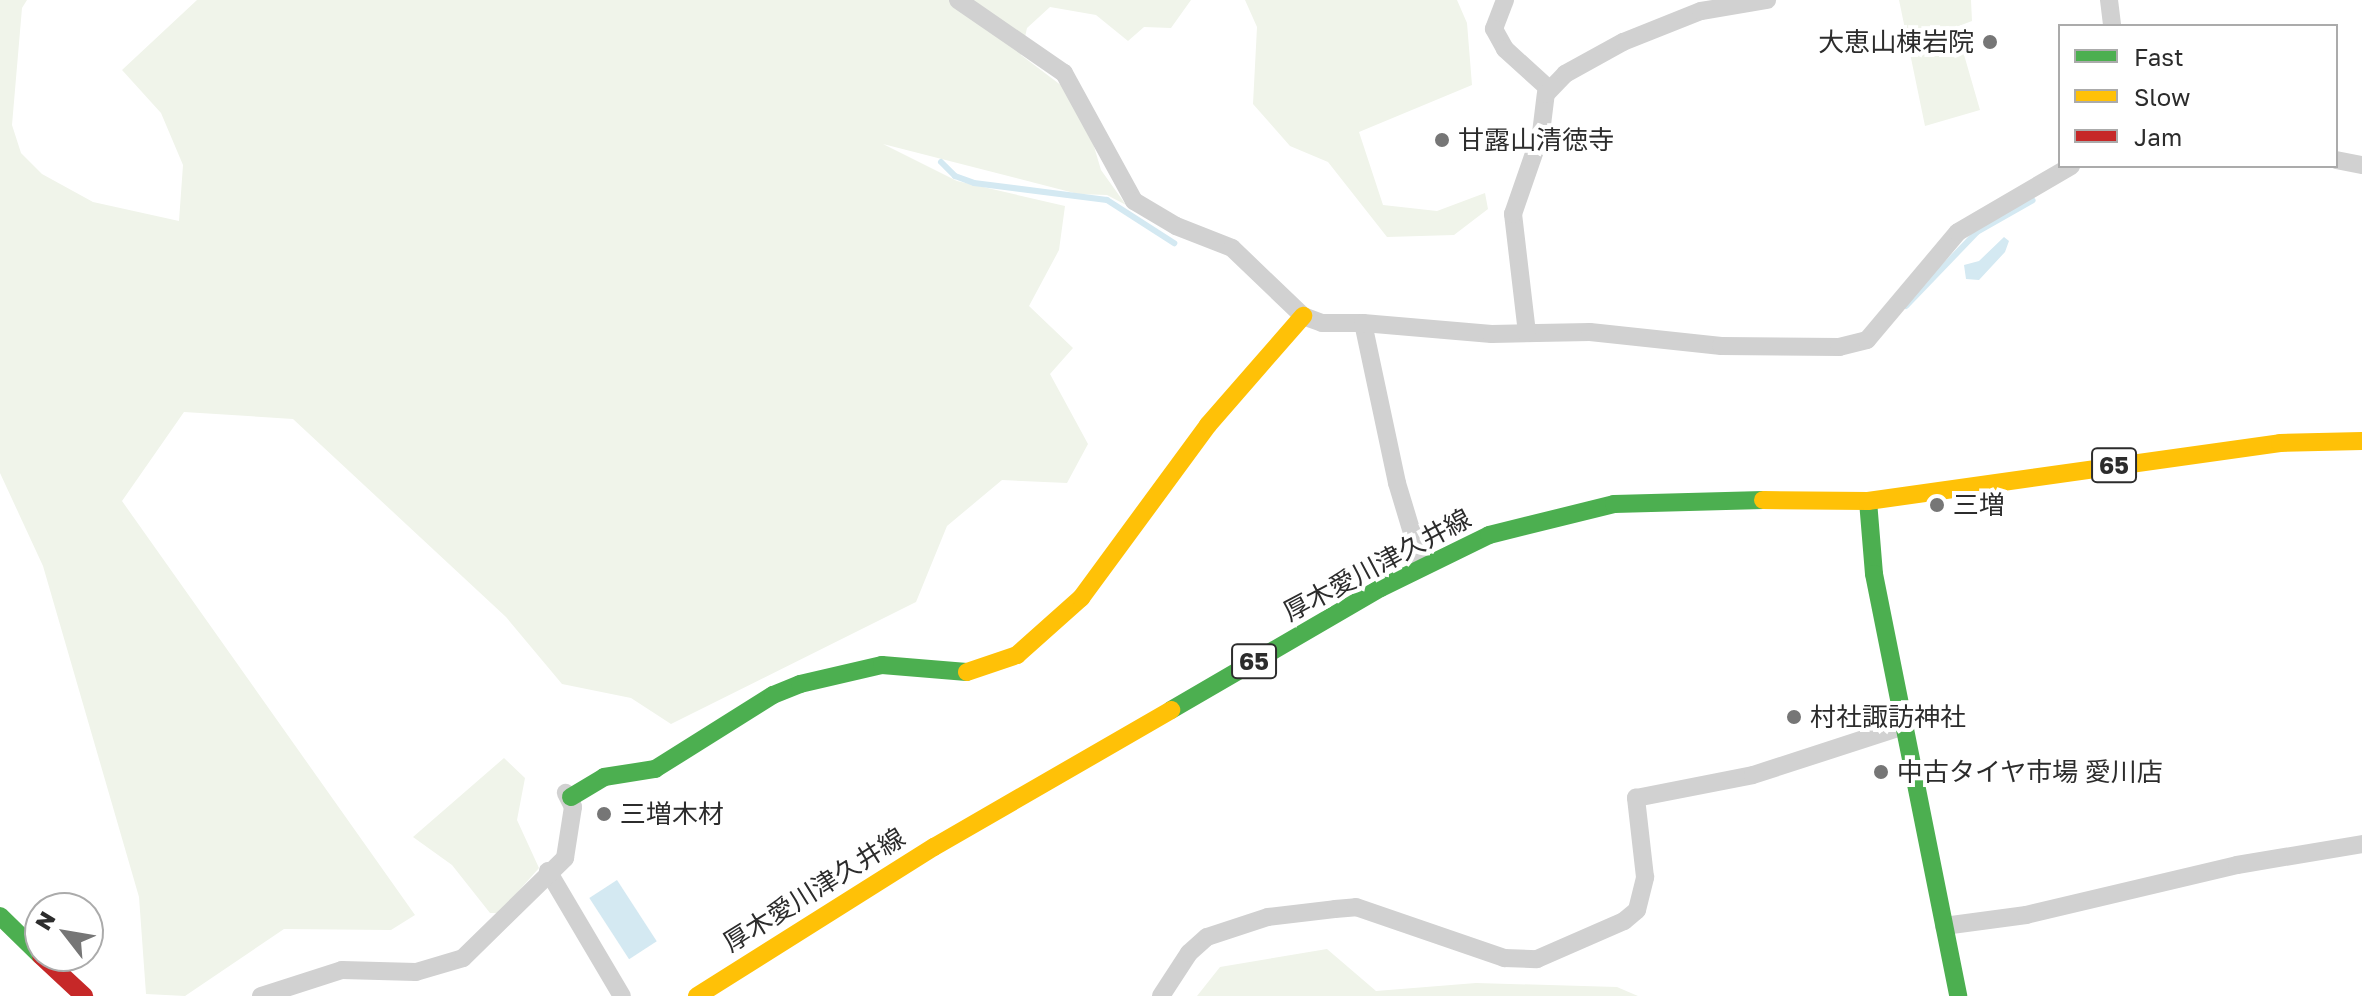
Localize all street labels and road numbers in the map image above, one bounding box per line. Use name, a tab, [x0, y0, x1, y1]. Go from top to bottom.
road number: 65	[2090, 445, 2138, 485]
street label: 厚木愛川津久井線	[1278, 502, 1476, 628]
road number: 65	[1230, 641, 1278, 681]
street label: 厚木愛川津久井線	[718, 822, 910, 958]

